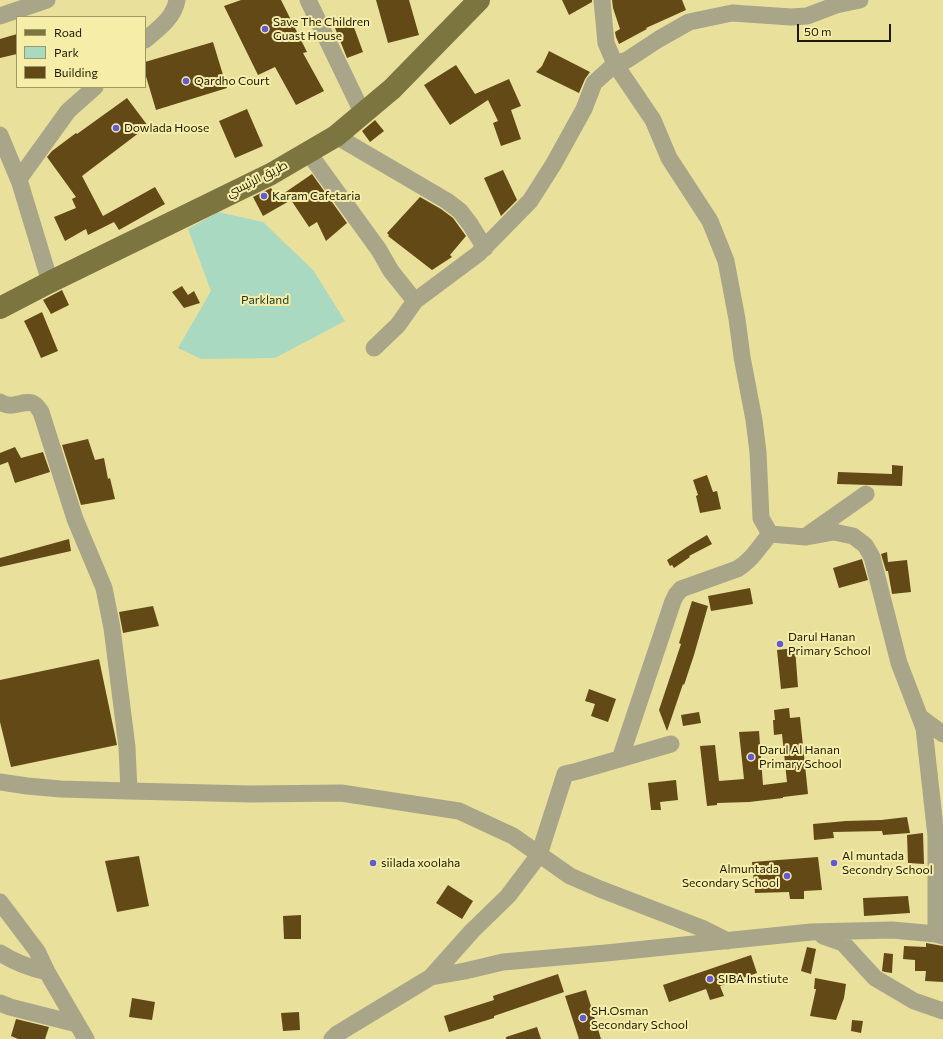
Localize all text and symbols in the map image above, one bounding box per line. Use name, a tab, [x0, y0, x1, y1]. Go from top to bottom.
place label: Save The Children Guast House	[273, 15, 370, 43]
legend	[16, 16, 146, 88]
scale bar	[799, 16, 893, 42]
marker: Save The Children Guast House	[260, 24, 270, 34]
text: 50 m	[804, 24, 832, 38]
text: Road	[54, 25, 82, 39]
text: Park	[54, 45, 79, 59]
text: Building	[54, 65, 98, 79]
place label: Qardho Court	[194, 74, 270, 88]
marker: Qardho Court	[181, 76, 191, 86]
place label: Dowlada Hoose	[124, 121, 209, 135]
marker: Dowlada Hoose	[111, 123, 121, 133]
street label: طريق الرئيسي	[224, 158, 290, 200]
place label: Karam Cafetaria	[272, 189, 361, 203]
marker: Karam Cafetaria	[259, 191, 269, 201]
park label: Parkland	[241, 293, 289, 307]
place label: Darul Hanan Primary School	[788, 630, 871, 658]
marker: Darul Hanan Primary School	[775, 639, 785, 649]
place label: Darul Al Hanan Primary School	[759, 743, 842, 771]
marker: Darul Al Hanan Primary School	[746, 752, 756, 762]
place label: Al muntada Secondry School	[842, 849, 933, 877]
place label: siilada xoolaha	[381, 856, 460, 870]
marker: siilada xoolaha	[368, 858, 378, 868]
marker: Al muntada Secondry School	[829, 858, 839, 868]
place label: Almuntada Secondary School	[682, 862, 779, 890]
marker: Almuntada Secondary School	[782, 871, 792, 881]
place label: SIBA Instiute	[718, 972, 788, 986]
marker: SIBA Instiute	[705, 974, 715, 984]
place label: SH.Osman Secondary School	[591, 1004, 688, 1032]
marker: SH.Osman Secondary School	[578, 1013, 588, 1023]

